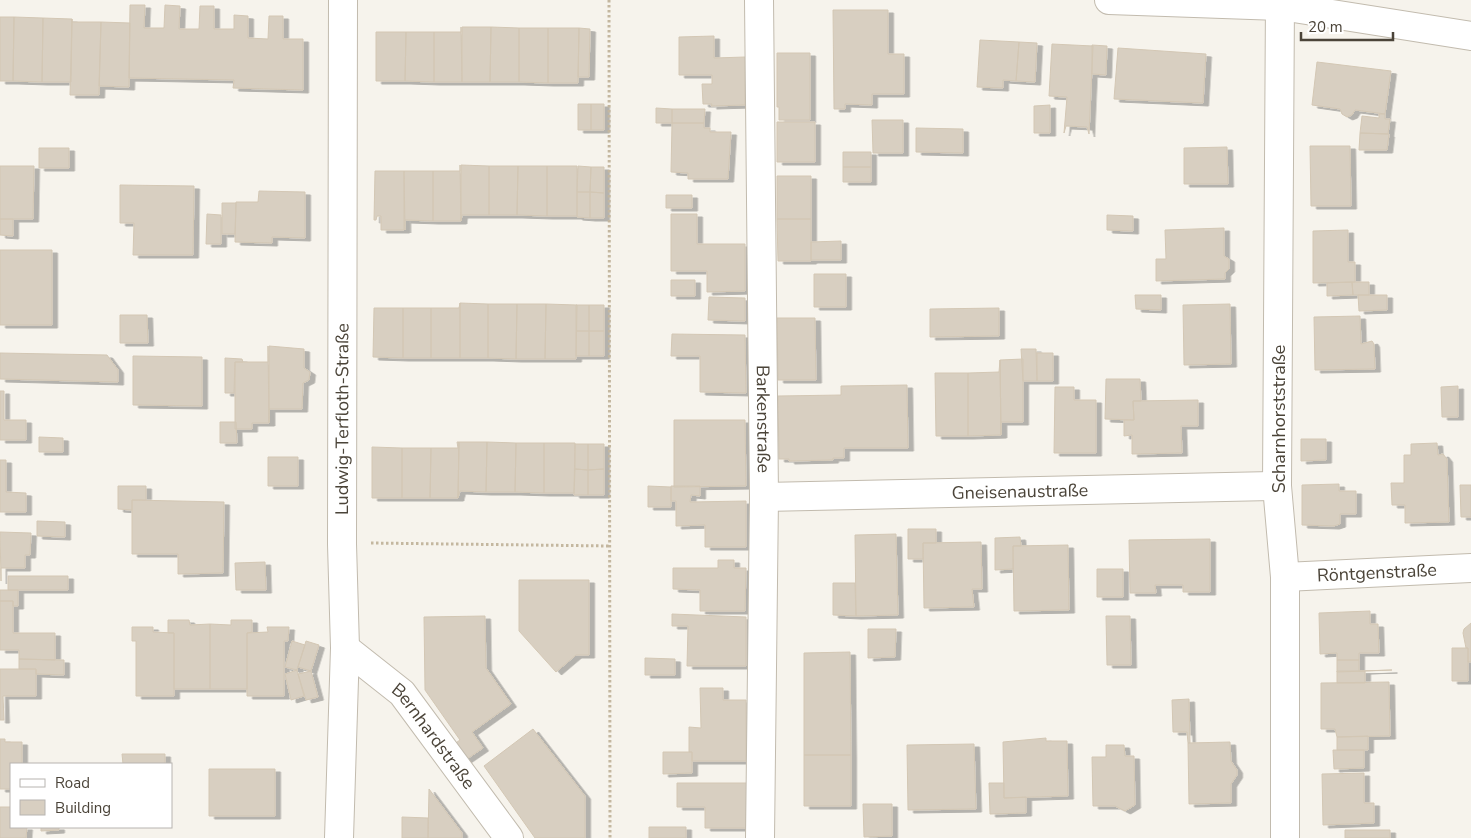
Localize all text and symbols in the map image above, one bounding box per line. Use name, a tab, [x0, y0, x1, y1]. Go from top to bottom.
scale bar	[1301, 10, 1394, 42]
text: 20 m	[1308, 17, 1343, 37]
street label: Ludwig-Terfloth-Straße	[330, 323, 354, 515]
street label: Scharnhorststraße	[1267, 345, 1291, 493]
street label: Barkenstraße	[751, 365, 776, 473]
street label: Gneisenaustraße	[951, 478, 1089, 505]
street label: Röntgenstraße	[1316, 558, 1437, 587]
street label: Bernhardstraße	[387, 677, 481, 794]
legend	[10, 763, 172, 828]
text: Road	[55, 773, 90, 793]
text: Building	[55, 798, 111, 818]

